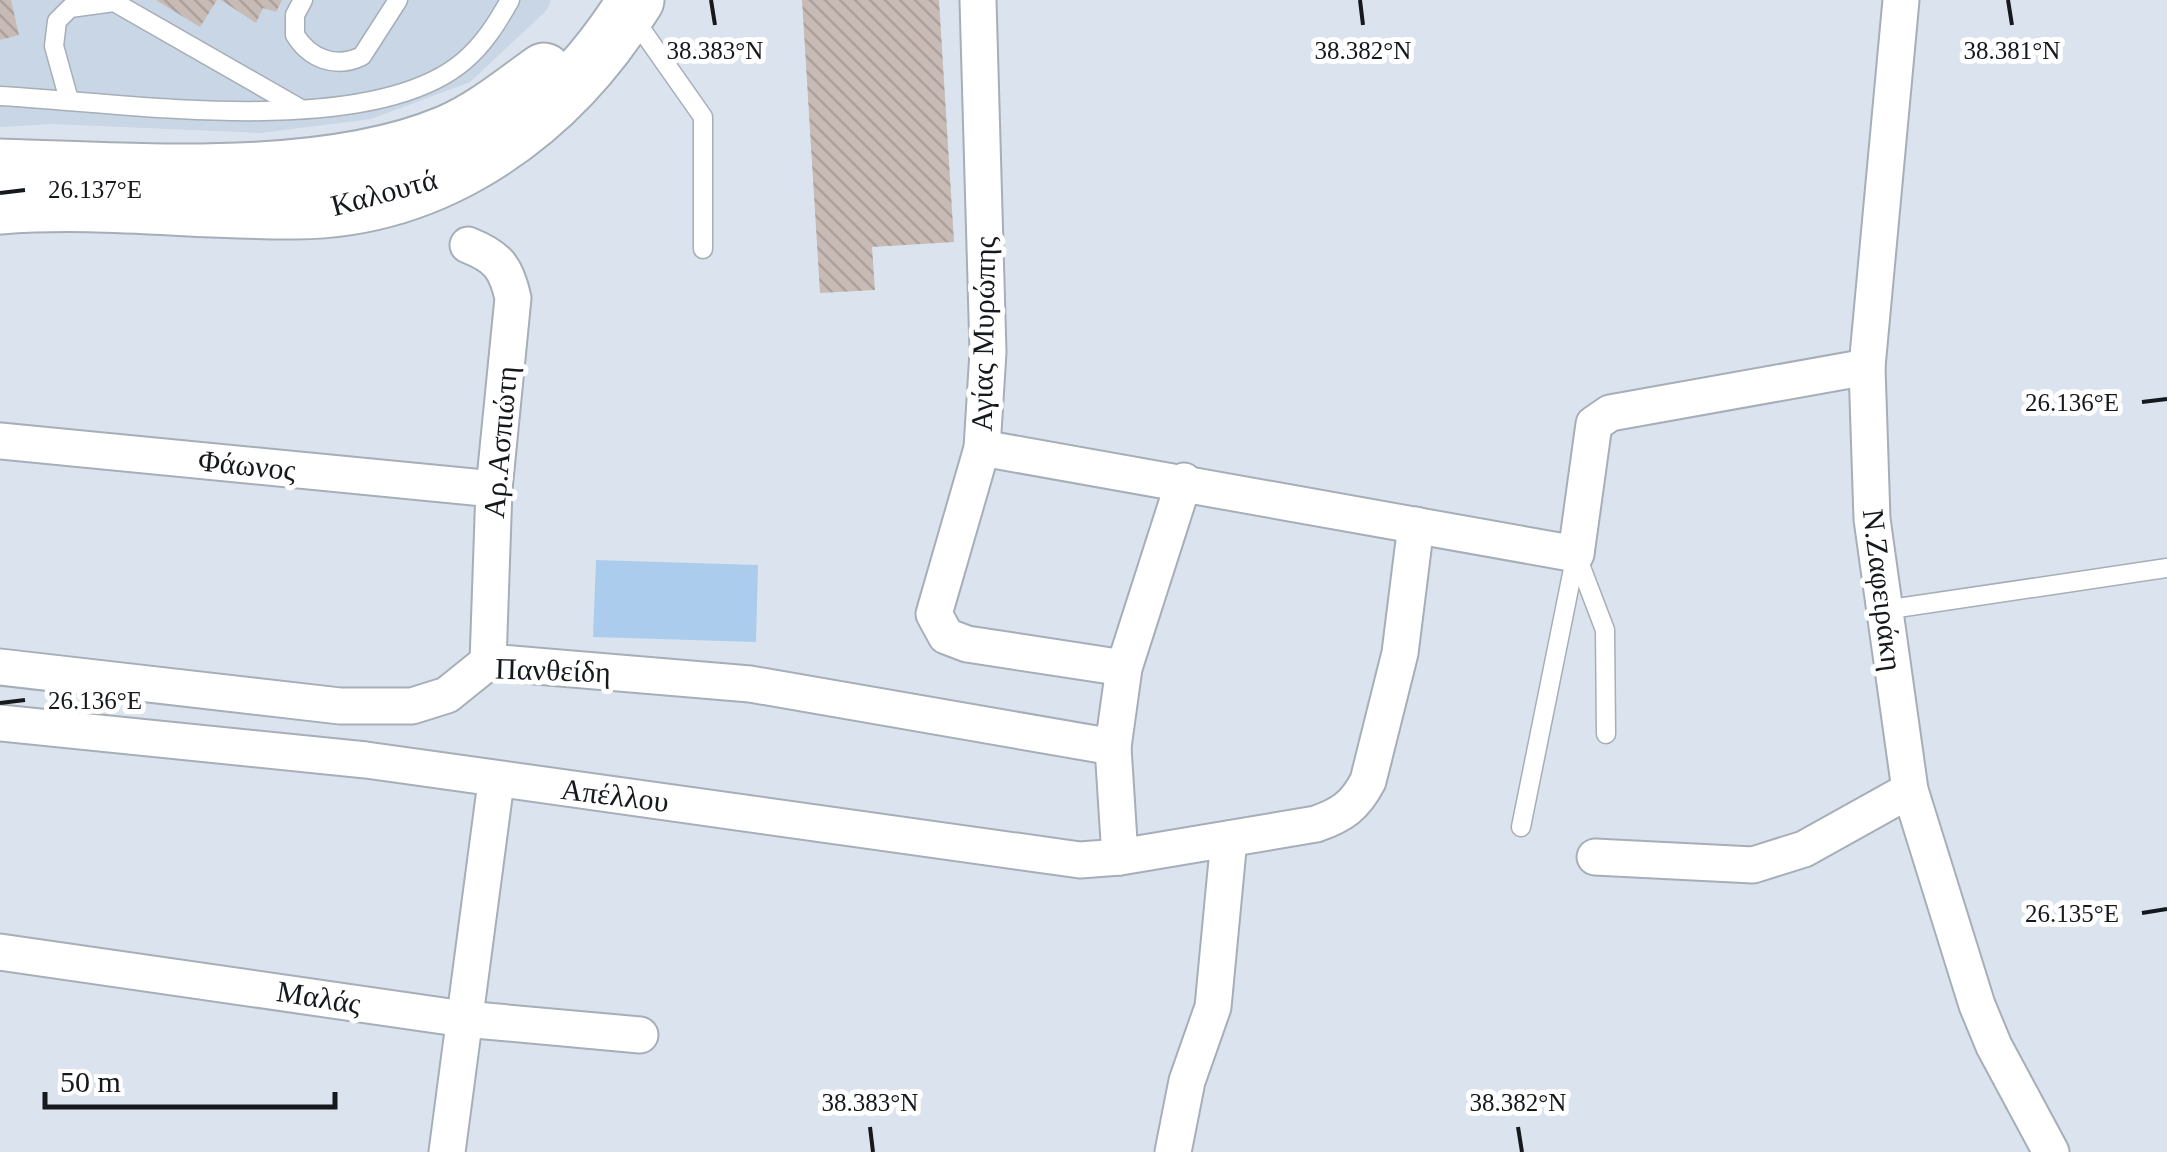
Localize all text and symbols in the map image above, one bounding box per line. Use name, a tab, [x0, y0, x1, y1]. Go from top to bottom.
text: 38.383°N	[667, 37, 763, 64]
text: 38.382°N	[1315, 37, 1411, 64]
text: 38.381°N	[1964, 37, 2060, 64]
street label: Καλουτά	[327, 162, 441, 222]
text: 26.137°E	[48, 176, 142, 203]
street label: Αγίας Μυρώπης	[965, 236, 1001, 432]
street label: Αρ.Ασπιώτη	[477, 365, 523, 519]
text: 26.136°E	[2025, 389, 2119, 416]
street label: Φάωνος	[197, 443, 297, 487]
street label: Ν.Ζαφειράκη	[1857, 507, 1909, 673]
street label: Πανθείδη	[495, 651, 611, 689]
text: 26.136°E	[48, 687, 142, 714]
street label: Απέλλου	[559, 772, 671, 818]
text: 26.135°E	[2025, 900, 2119, 927]
street label: Μαλάς	[275, 974, 363, 1020]
scale bar	[45, 1047, 335, 1109]
text: 50 m	[60, 1065, 121, 1098]
text: 38.383°N	[822, 1089, 918, 1116]
text: 38.382°N	[1470, 1089, 1566, 1116]

